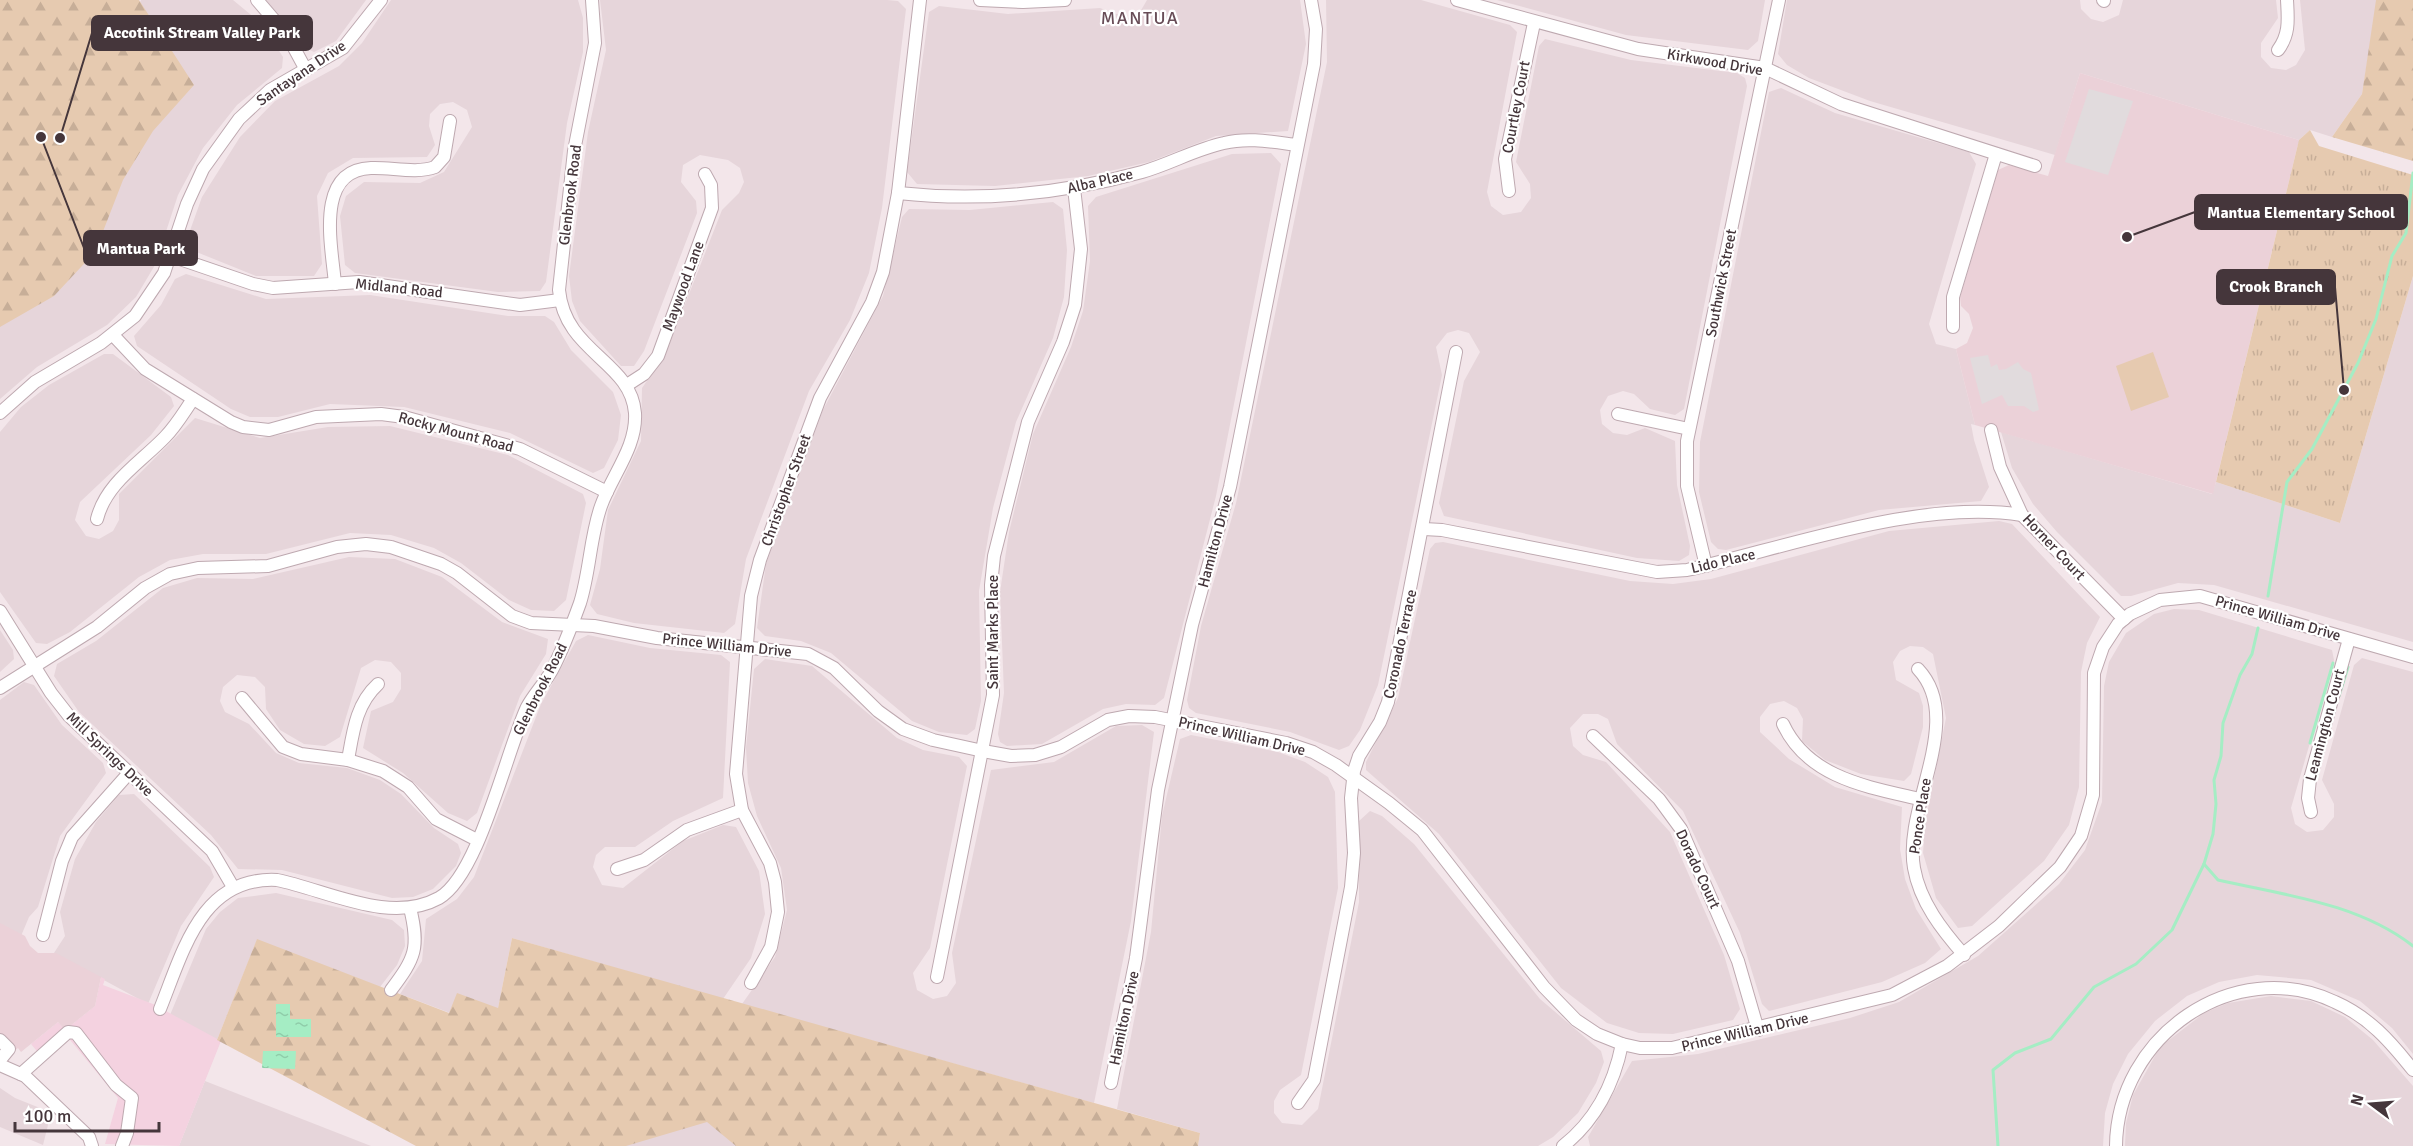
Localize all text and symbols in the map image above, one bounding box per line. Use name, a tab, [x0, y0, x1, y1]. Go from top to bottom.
district label: MANTUA	[1101, 7, 1179, 29]
callout: Accotink Stream Valley Park	[92, 16, 312, 50]
text: Accotink Stream Valley Park	[104, 23, 301, 43]
street label: Santayana Drive	[253, 36, 349, 110]
street label: Kirkwood Drive	[1666, 45, 1764, 79]
street label: Courtley Court	[1498, 59, 1534, 155]
street label: Glenbrook Road	[555, 144, 585, 246]
street label: Alba Place	[1065, 165, 1135, 197]
callout: Mantua Elementary School	[2195, 195, 2407, 229]
text: Mantua Elementary School	[2207, 203, 2395, 223]
street label: Southwick Street	[1702, 227, 1740, 339]
callout: Mantua Park	[84, 231, 197, 265]
street label: Maywood Lane	[658, 238, 708, 334]
text: Mantua Park	[97, 239, 186, 259]
callout: Crook Branch	[2217, 270, 2335, 304]
street label: Midland Road	[354, 274, 444, 302]
text: Crook Branch	[2229, 277, 2323, 297]
street label: Rocky Mount Road	[396, 408, 516, 456]
street label: Christopher Street	[757, 431, 815, 549]
street label: Hamilton Drive	[1194, 492, 1236, 590]
street label: Horner Court	[2019, 510, 2089, 584]
street label: Lido Place	[1689, 545, 1757, 577]
street label: Saint Marks Place	[984, 575, 1002, 689]
street label: Coronado Terrace	[1380, 588, 1420, 700]
street label: Prince William Drive	[2213, 591, 2343, 645]
street label: Prince William Drive	[661, 629, 793, 661]
street label: Glenbrook Road	[509, 640, 571, 738]
street label: Leamington Court	[2301, 667, 2349, 783]
street label: Mill Springs Drive	[63, 708, 157, 800]
street label: Prince William Drive	[1177, 713, 1307, 759]
street label: Ponce Place	[1905, 777, 1935, 855]
street label: Dorado Court	[1672, 826, 1724, 912]
street label: Hamilton Drive	[1105, 969, 1143, 1067]
street label: Prince William Drive	[1680, 1009, 1810, 1055]
north arrow	[2341, 1074, 2401, 1134]
text: N	[2346, 1092, 2369, 1108]
scale bar	[15, 1095, 159, 1133]
text: 100 m	[24, 1105, 71, 1127]

